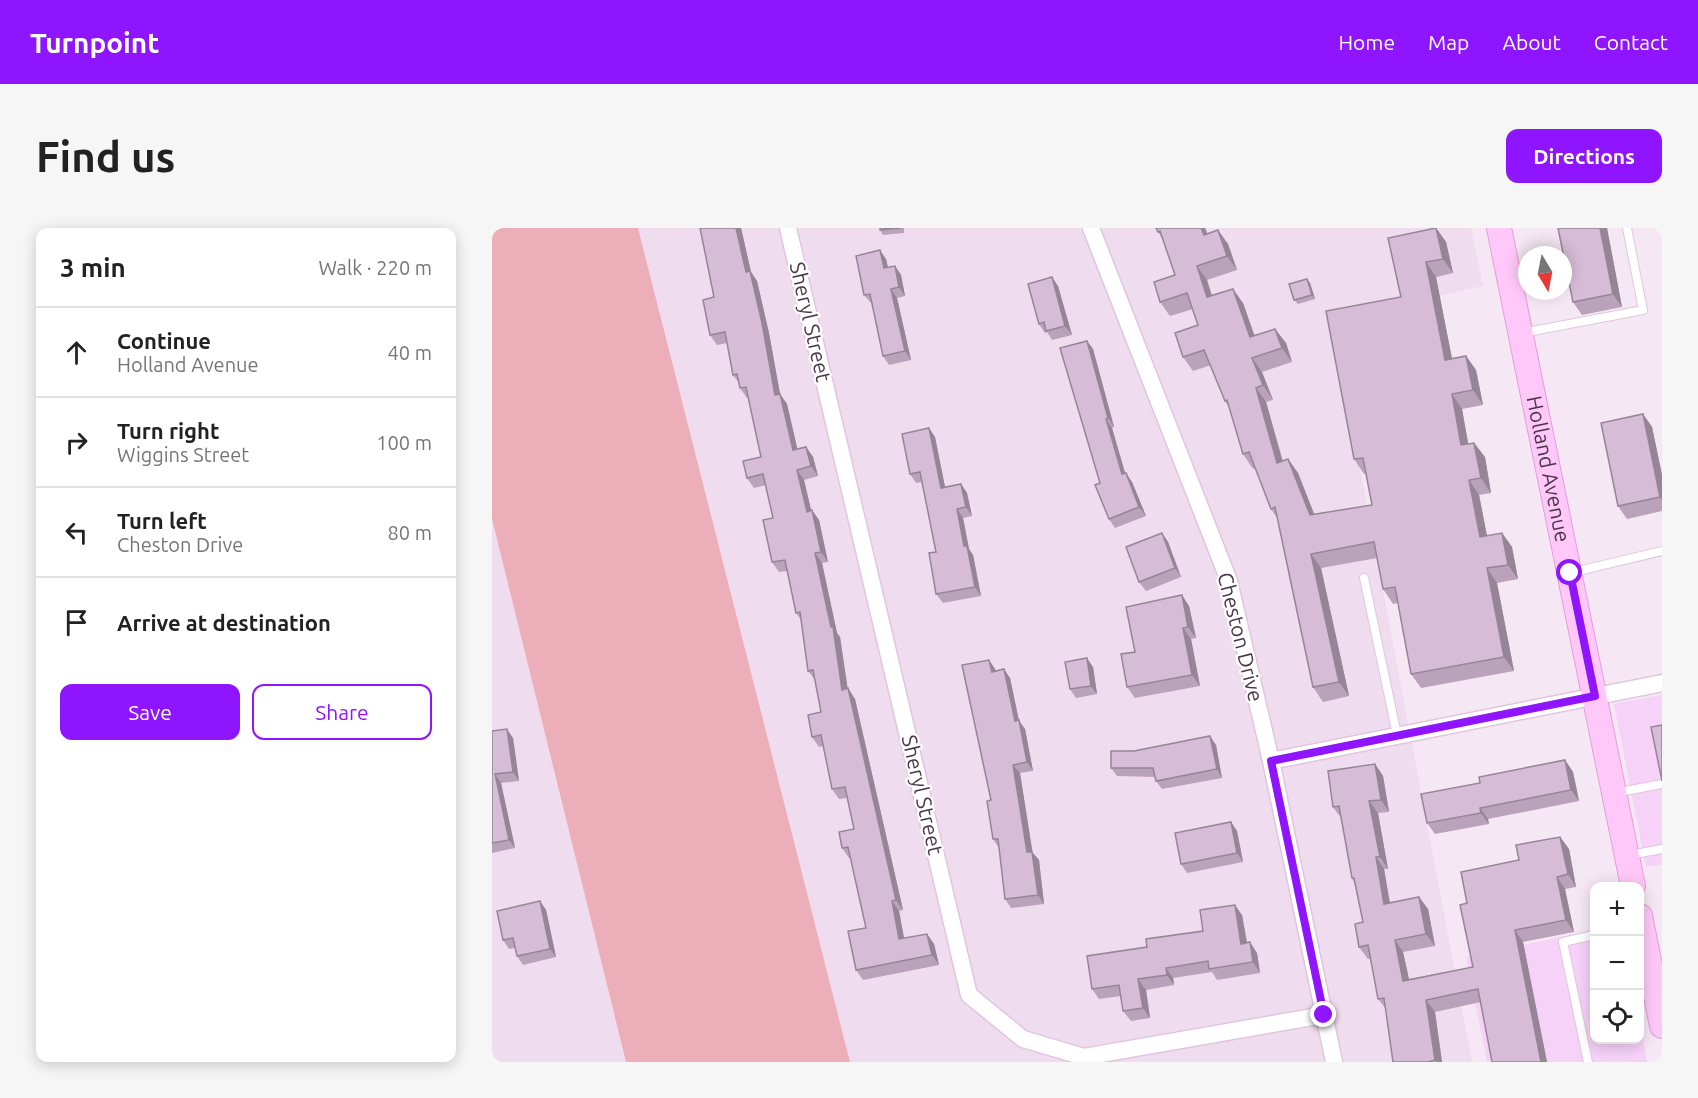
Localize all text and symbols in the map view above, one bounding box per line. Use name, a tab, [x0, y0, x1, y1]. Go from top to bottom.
text: Turnpoint	[30, 27, 159, 58]
text: Home	[1338, 30, 1395, 54]
text: Map	[1428, 30, 1469, 54]
text: About	[1502, 30, 1561, 54]
text: Contact	[1594, 30, 1668, 54]
button: Directions	[1506, 129, 1662, 183]
text: Find us	[36, 133, 175, 180]
north arrow	[1518, 246, 1572, 300]
text: 3 min	[60, 253, 126, 282]
text: Walk · 220 m	[319, 256, 432, 279]
street label: Sheryl Street	[786, 260, 836, 384]
text: Continue	[117, 328, 211, 353]
icon: ahead	[60, 336, 93, 369]
text: 40 m	[388, 341, 432, 364]
text: Holland Avenue	[117, 353, 259, 376]
street label: Holland Avenue	[1522, 394, 1576, 544]
text: Turn right	[117, 418, 219, 443]
icon: right	[60, 426, 93, 459]
text: 100 m	[376, 431, 432, 454]
text: Wiggins Street	[117, 443, 249, 466]
text: Turn left	[117, 508, 207, 533]
icon: left	[60, 516, 93, 549]
text: 80 m	[388, 521, 432, 544]
text: Cheston Drive	[117, 533, 243, 556]
route start	[1556, 559, 1582, 585]
street label: Cheston Drive	[1213, 570, 1269, 704]
icon: arrive	[60, 606, 93, 639]
text: Arrive at destination	[117, 610, 331, 635]
button: Save	[60, 684, 240, 740]
button: Share	[252, 684, 432, 740]
street label: Sheryl Street	[898, 733, 948, 857]
map controls	[1590, 882, 1644, 1044]
button: +	[1590, 882, 1644, 936]
button: −	[1590, 936, 1644, 990]
button: locate	[1590, 990, 1644, 1044]
route end	[1310, 1001, 1336, 1027]

